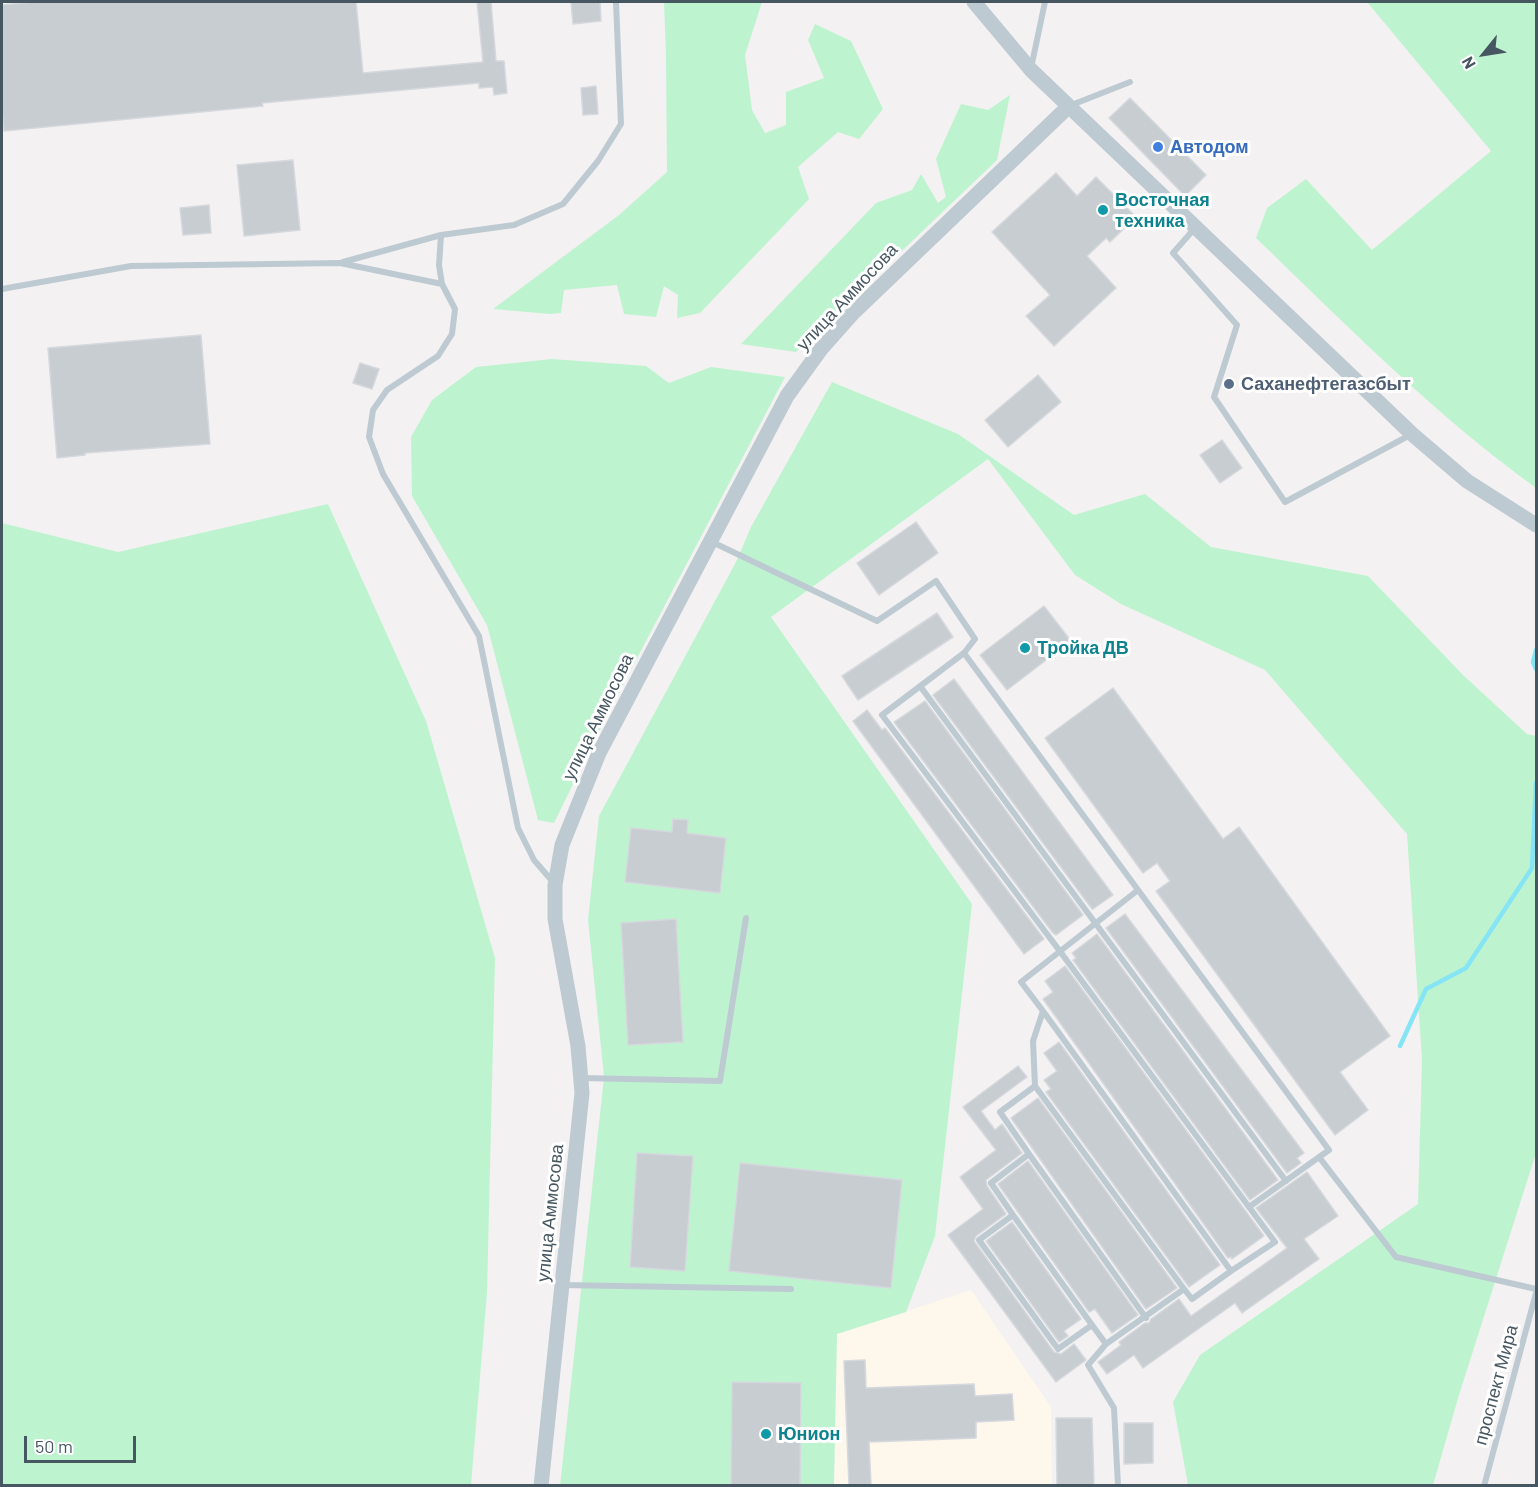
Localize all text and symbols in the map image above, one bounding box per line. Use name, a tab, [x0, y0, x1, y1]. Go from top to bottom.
north arrow	[1454, 24, 1514, 84]
text: N	[1457, 54, 1479, 73]
place label: Автодом	[1170, 136, 1249, 158]
marker: Автодом	[1151, 140, 1165, 154]
place label: Восточная техника	[1115, 189, 1210, 232]
marker: Восточная техника	[1096, 203, 1110, 217]
street label: улица Аммосова	[792, 239, 902, 355]
place label: Саханефтегазсбыт	[1241, 373, 1411, 395]
marker: Саханефтегазсбыт	[1222, 377, 1236, 391]
place label: Тройка ДВ	[1037, 637, 1129, 659]
marker: Тройка ДВ	[1018, 641, 1032, 655]
street label: улица Аммосова	[558, 650, 638, 784]
street label: улица Аммосова	[532, 1143, 568, 1283]
street label: проспект Мира	[1470, 1323, 1522, 1447]
place label: Юнион	[778, 1423, 840, 1445]
scale bar	[27, 1424, 140, 1462]
marker: Юнион	[759, 1427, 773, 1441]
text: 50 m	[35, 1435, 73, 1457]

